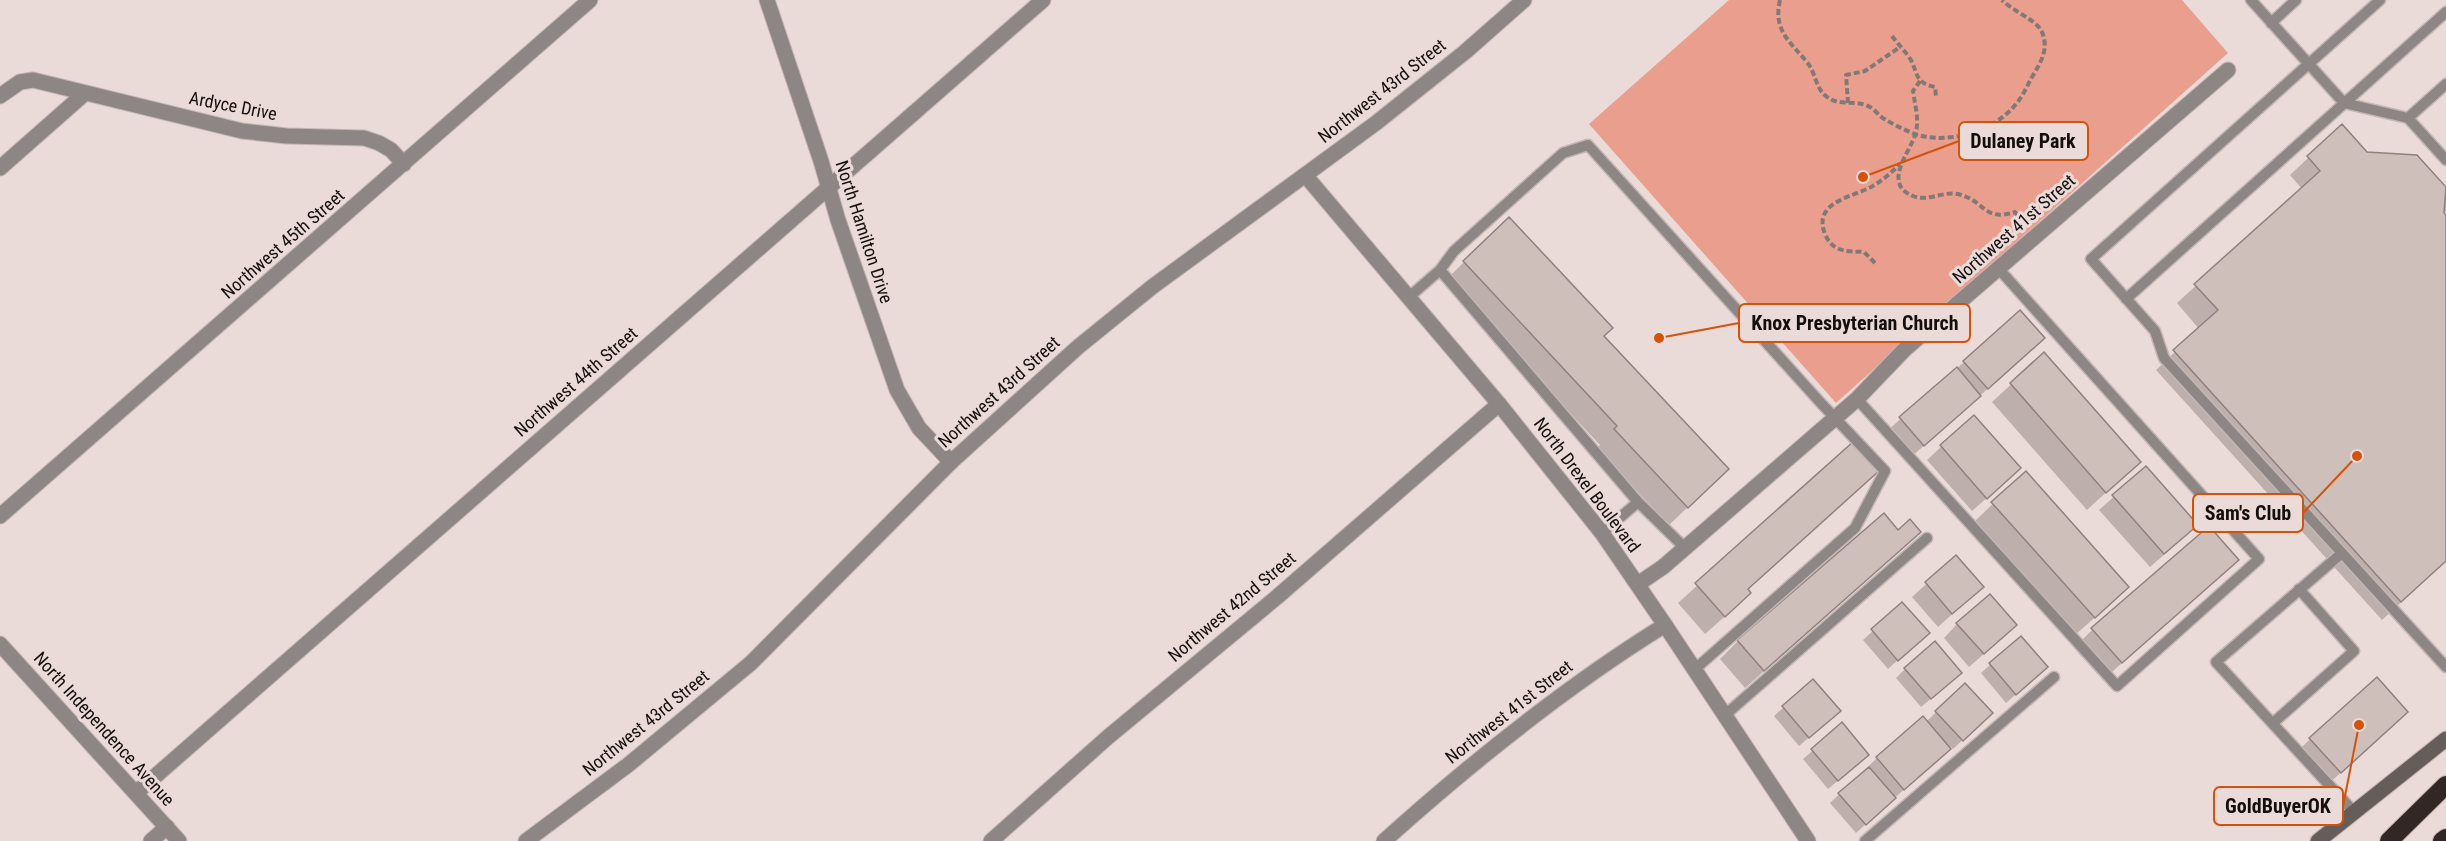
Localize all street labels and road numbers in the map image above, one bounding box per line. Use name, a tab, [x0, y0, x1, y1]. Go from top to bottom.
street label: Northwest 43rd Street	[1314, 34, 1450, 147]
street label: Ardyce Drive	[188, 87, 279, 124]
street label: North Hamilton Drive	[831, 158, 897, 306]
street label: Northwest 41st Street	[1948, 170, 2079, 288]
street label: Northwest 45th Street	[217, 185, 348, 303]
street label: Northwest 44th Street	[510, 323, 641, 441]
street label: Northwest 43rd Street	[934, 332, 1064, 452]
street label: North Drexel Boulevard	[1530, 413, 1645, 556]
street label: Northwest 42nd Street	[1164, 547, 1300, 666]
street label: North Independence Avenue	[30, 647, 179, 810]
street label: Northwest 41st Street	[1441, 655, 1576, 768]
street label: Northwest 43rd Street	[578, 665, 713, 780]

